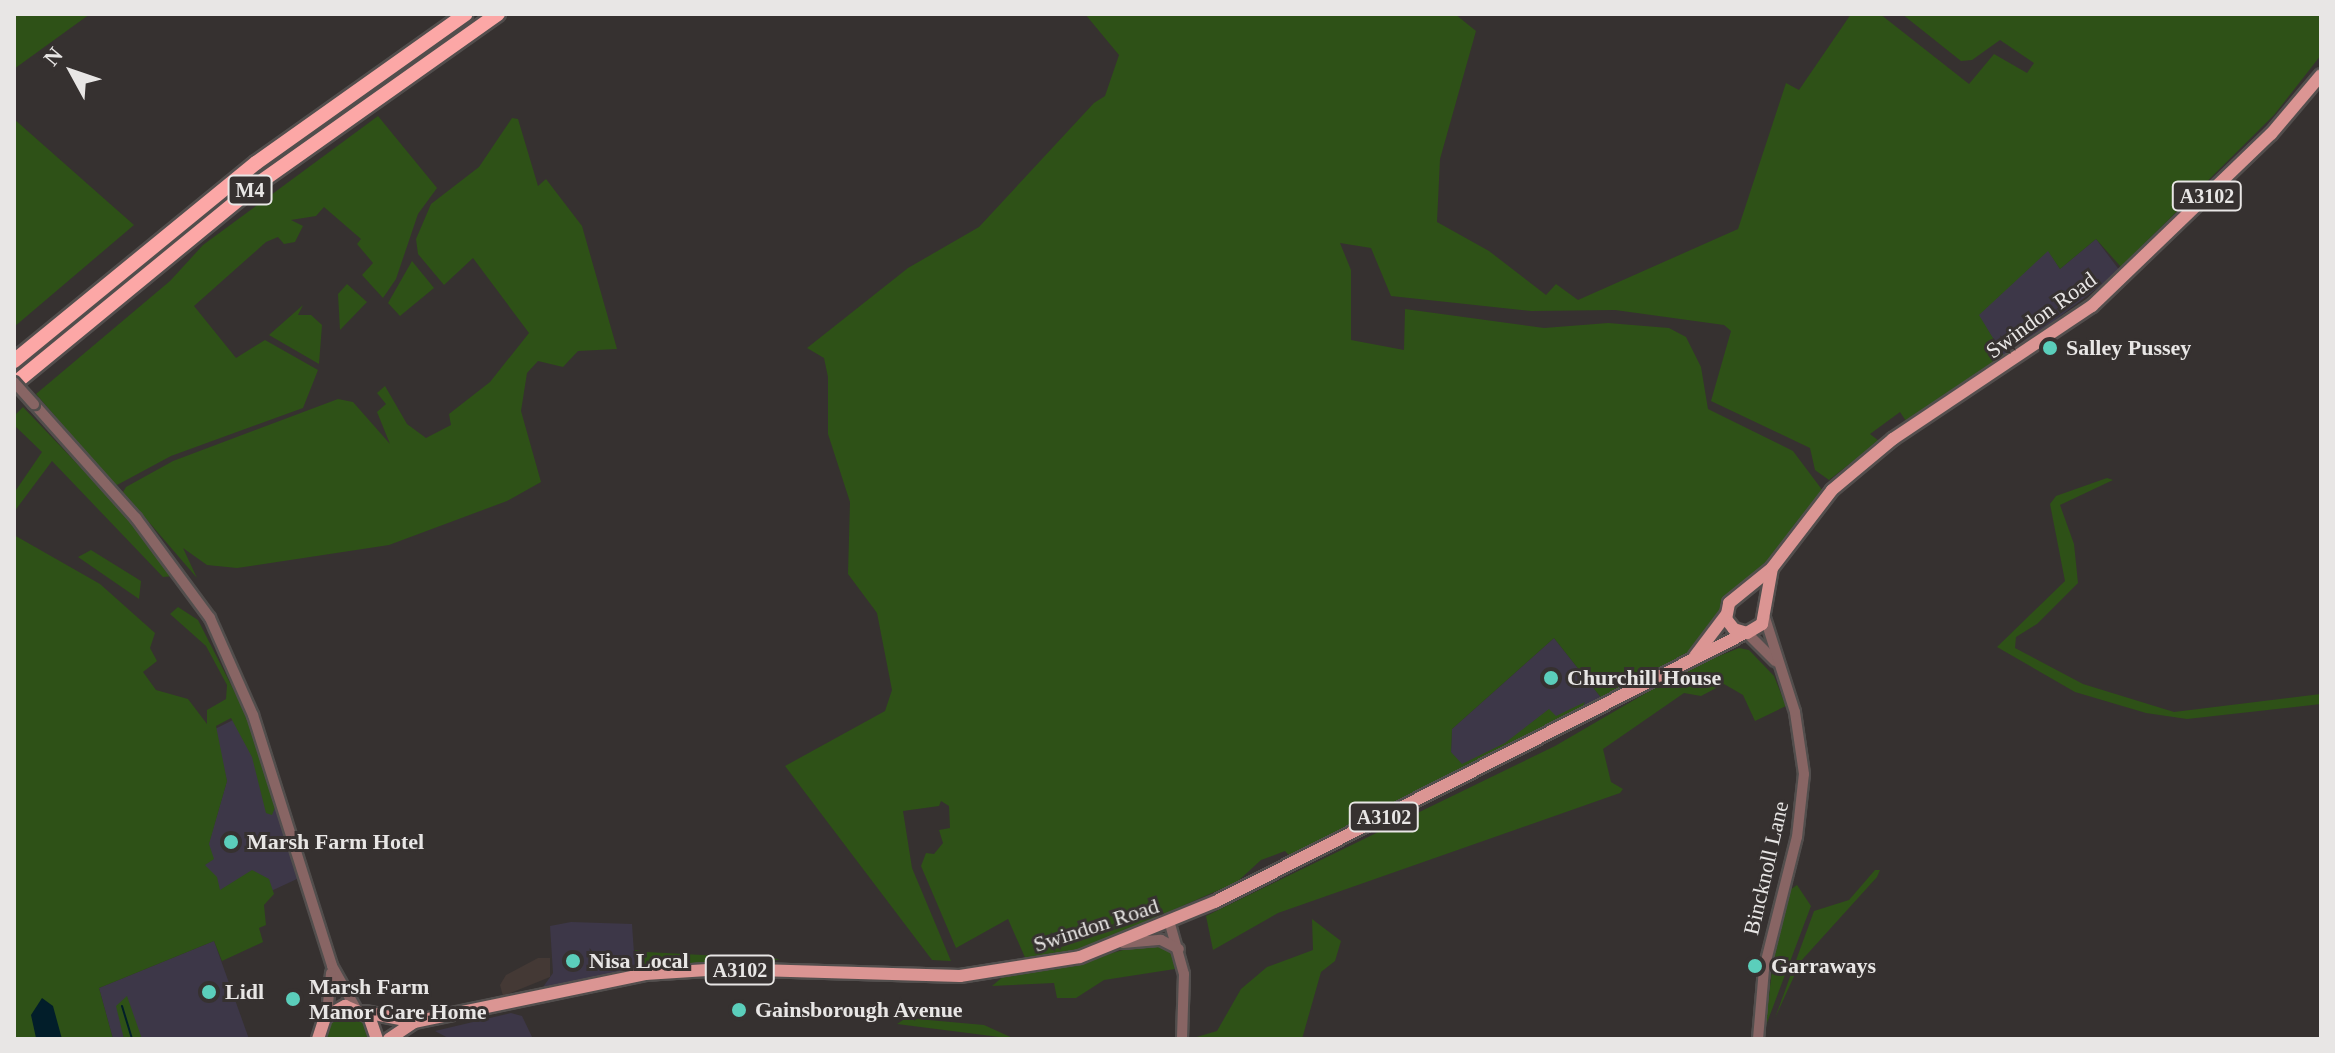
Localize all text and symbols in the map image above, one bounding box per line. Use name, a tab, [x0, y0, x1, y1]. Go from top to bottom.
north arrow	[32, 32, 112, 112]
text: N	[39, 42, 68, 70]
road number: M4	[226, 174, 274, 206]
road number: A3102	[2171, 180, 2243, 212]
street label: Swindon Road	[1981, 266, 2101, 364]
place label: Salley Pussey	[2066, 335, 2191, 361]
marker: Salley Pussey	[2041, 339, 2059, 357]
place label: Churchill House	[1567, 665, 1721, 691]
marker: Churchill House	[1542, 669, 1560, 687]
street label: Bincknoll Lane	[1738, 799, 1794, 937]
road number: A3102	[1348, 801, 1420, 833]
place label: Marsh Farm Hotel	[247, 829, 424, 855]
marker: Marsh Farm Hotel	[222, 833, 240, 851]
street label: Swindon Road	[1030, 892, 1162, 958]
place label: Nisa Local	[589, 948, 689, 974]
marker: Nisa Local	[564, 952, 582, 970]
place label: Garraways	[1771, 953, 1876, 979]
road number: A3102	[704, 954, 776, 986]
marker: Garraways	[1746, 957, 1764, 975]
place label: Marsh Farm Manor Care Home	[309, 973, 487, 1024]
place label: Lidl	[225, 979, 264, 1005]
marker: Lidl	[200, 983, 218, 1001]
marker: Marsh Farm Manor Care Home	[284, 990, 302, 1008]
place label: Gainsborough Avenue	[755, 997, 964, 1023]
marker: Gainsborough Avenue	[730, 1001, 748, 1019]

